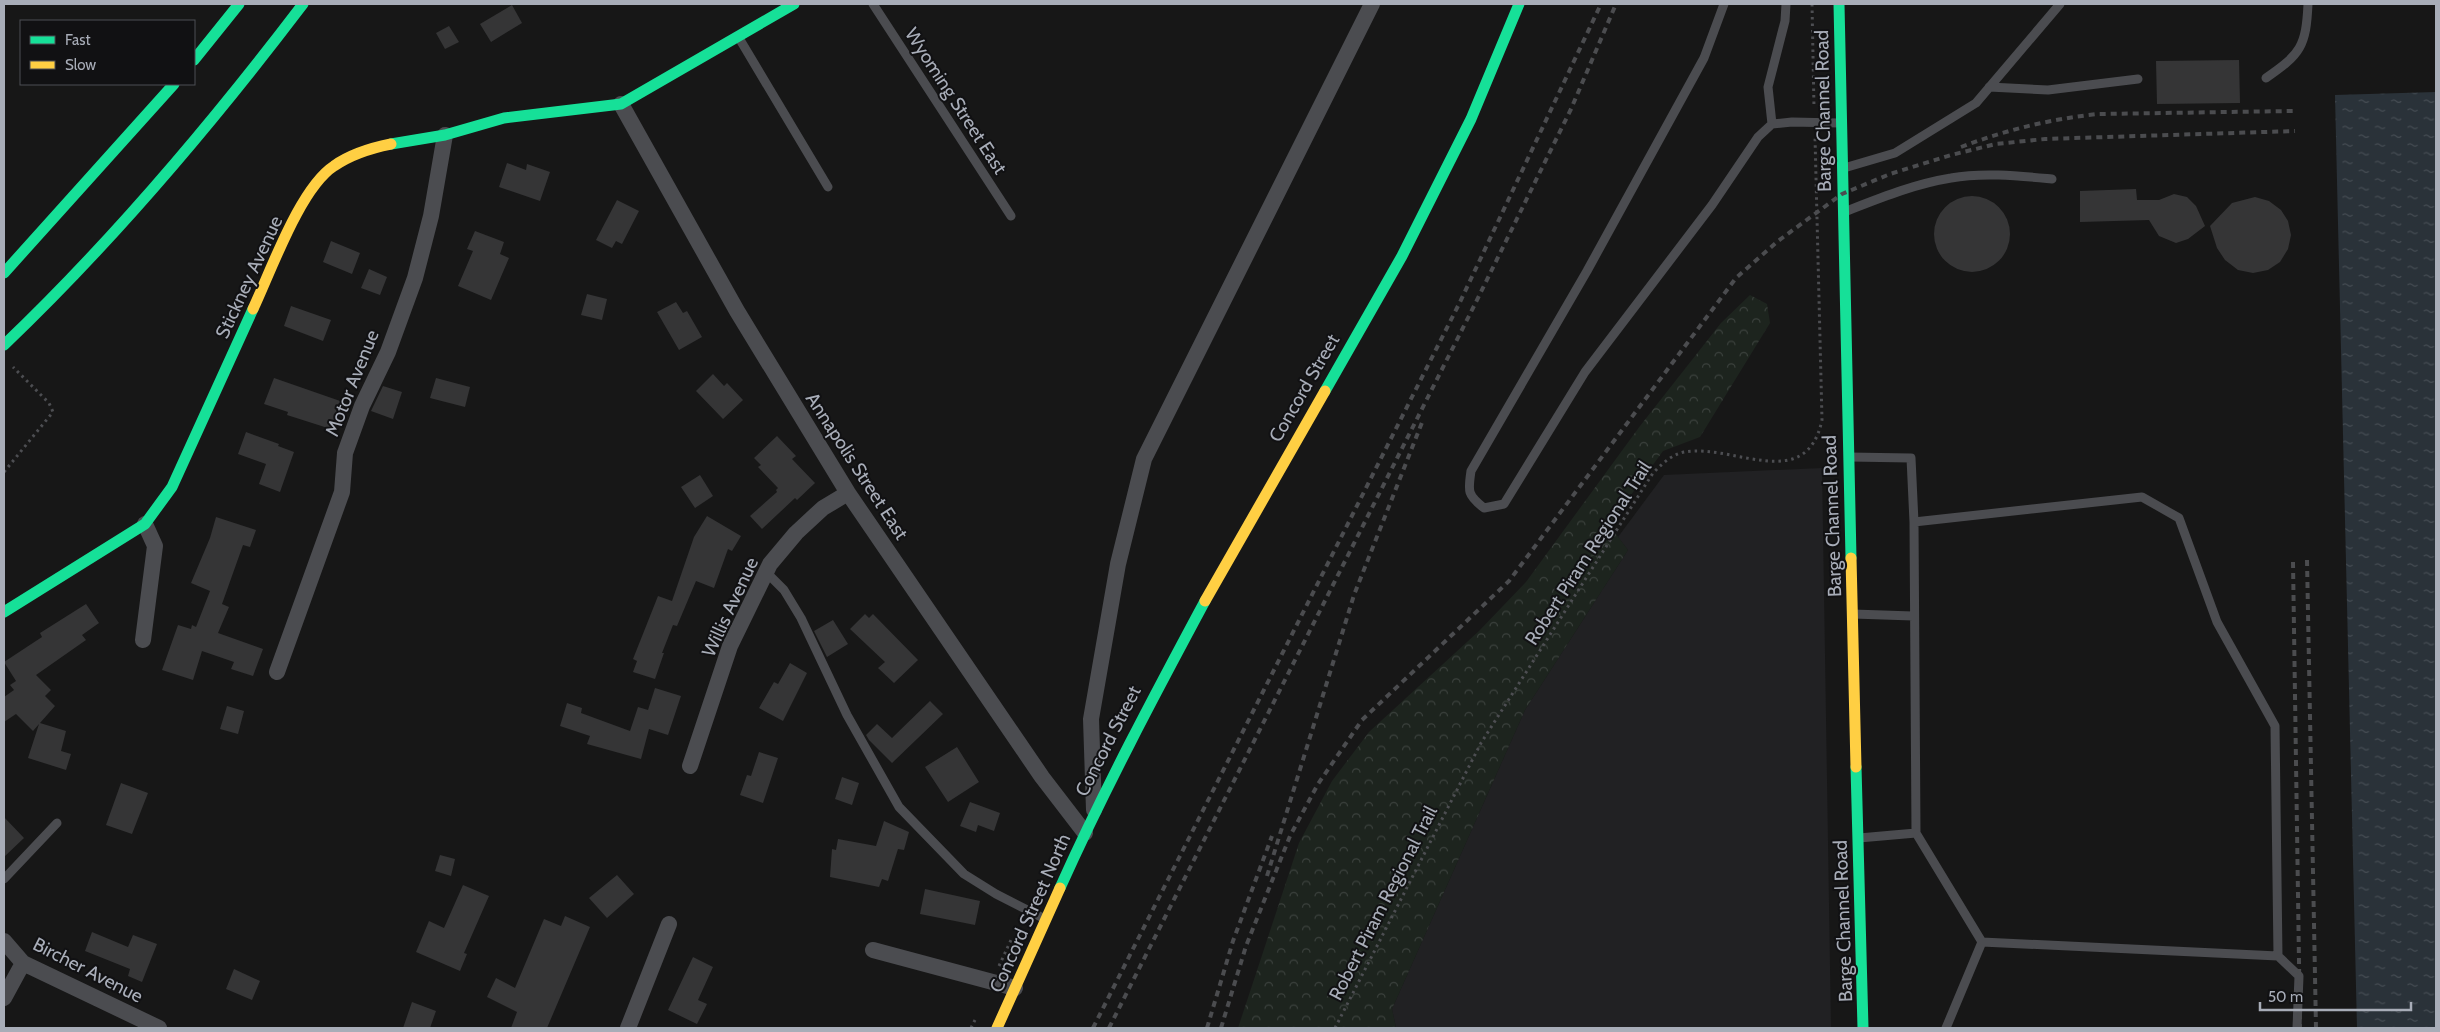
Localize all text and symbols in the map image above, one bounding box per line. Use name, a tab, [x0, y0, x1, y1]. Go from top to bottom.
legend	[20, 20, 195, 85]
street label: Wyoming Street East	[900, 24, 1012, 179]
street label: Barge Channel Road	[1810, 30, 1836, 192]
text: Fast	[65, 31, 90, 49]
text: Slow	[65, 56, 96, 74]
street label: Stickney Avenue	[211, 212, 288, 342]
street label: Motor Avenue	[320, 326, 384, 440]
street label: Concord Street	[1264, 329, 1344, 446]
street label: Annapolis Street East	[801, 388, 913, 544]
street label: Barge Channel Road	[1818, 435, 1846, 597]
street label: Robert Piram Regional Trail	[1520, 456, 1656, 649]
street label: Willis Avenue	[697, 553, 763, 660]
street label: Concord Street	[1070, 681, 1146, 800]
street label: Robert Piram Regional Trail	[1324, 802, 1442, 1004]
street label: Concord Street North	[985, 830, 1075, 996]
street label: Barge Channel Road	[1829, 840, 1857, 1002]
street label: Bircher Avenue	[29, 932, 147, 1008]
scale bar	[2260, 980, 2411, 1012]
text: 50 m	[2268, 988, 2303, 1006]

